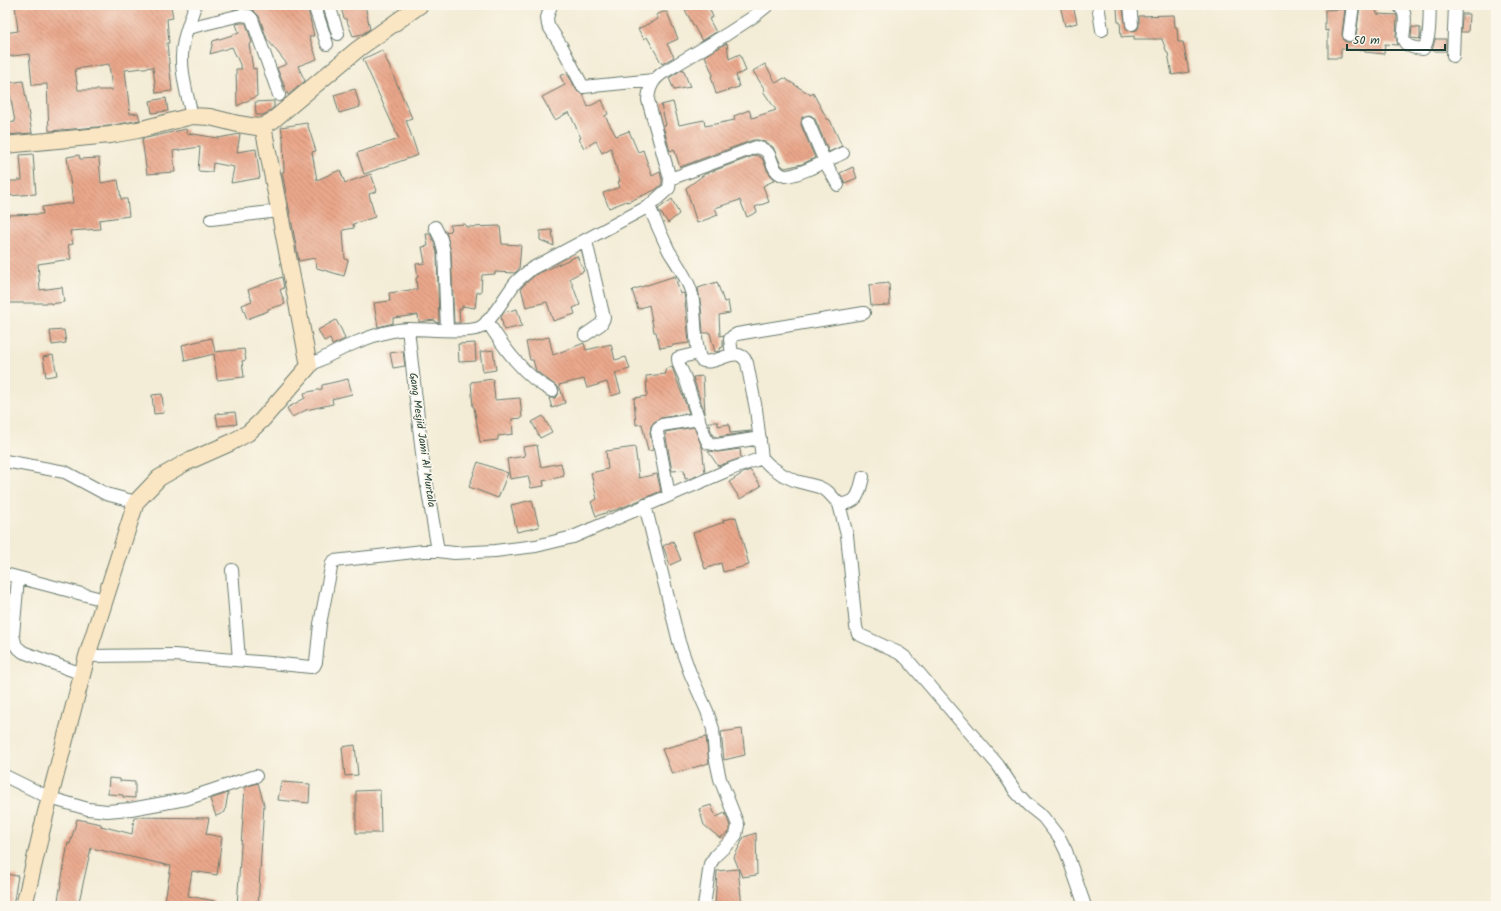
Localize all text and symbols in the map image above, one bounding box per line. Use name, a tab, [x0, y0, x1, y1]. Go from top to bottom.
scale bar	[1347, 26, 1445, 52]
text: 50 m	[1353, 31, 1380, 50]
street label: Gang Mesjid Jami Al Murtala	[404, 372, 440, 508]

